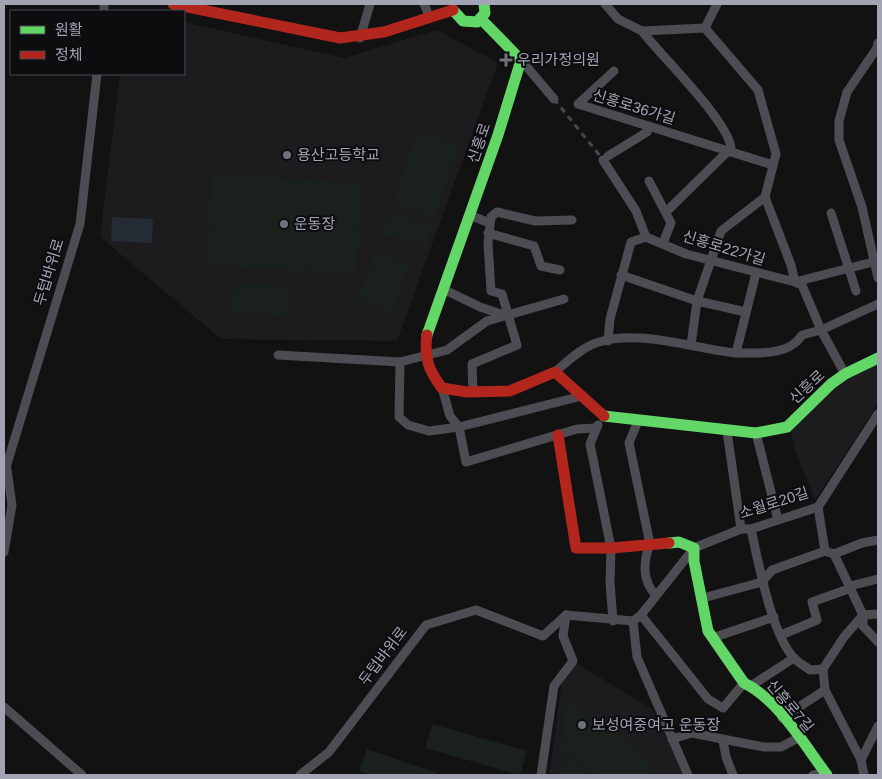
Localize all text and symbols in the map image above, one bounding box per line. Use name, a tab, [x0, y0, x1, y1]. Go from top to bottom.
legend	[10, 10, 185, 75]
text: 원활	[55, 21, 83, 38]
text: 정체	[55, 46, 83, 63]
place label: 우리가정의원	[517, 51, 600, 68]
marker: 우리가정의원	[499, 53, 513, 67]
street label: 신흥로36가길	[591, 86, 678, 127]
street label: 신흥로	[464, 120, 493, 165]
place label: 용산고등학교	[297, 146, 380, 163]
marker: 용산고등학교	[281, 149, 293, 161]
place label: 운동장	[294, 215, 336, 232]
marker: 운동장	[278, 218, 290, 230]
street label: 신흥로22가길	[681, 227, 768, 268]
street label: 두텁바위로	[30, 236, 67, 307]
street label: 신흥로	[786, 366, 828, 407]
street label: 소월로20길	[737, 483, 811, 522]
street label: 두텁바위로	[355, 623, 410, 688]
street label: 신흥로7길	[763, 676, 817, 735]
place label: 보성여중여고 운동장	[592, 716, 721, 733]
marker: 보성여중여고 운동장	[576, 719, 588, 731]

